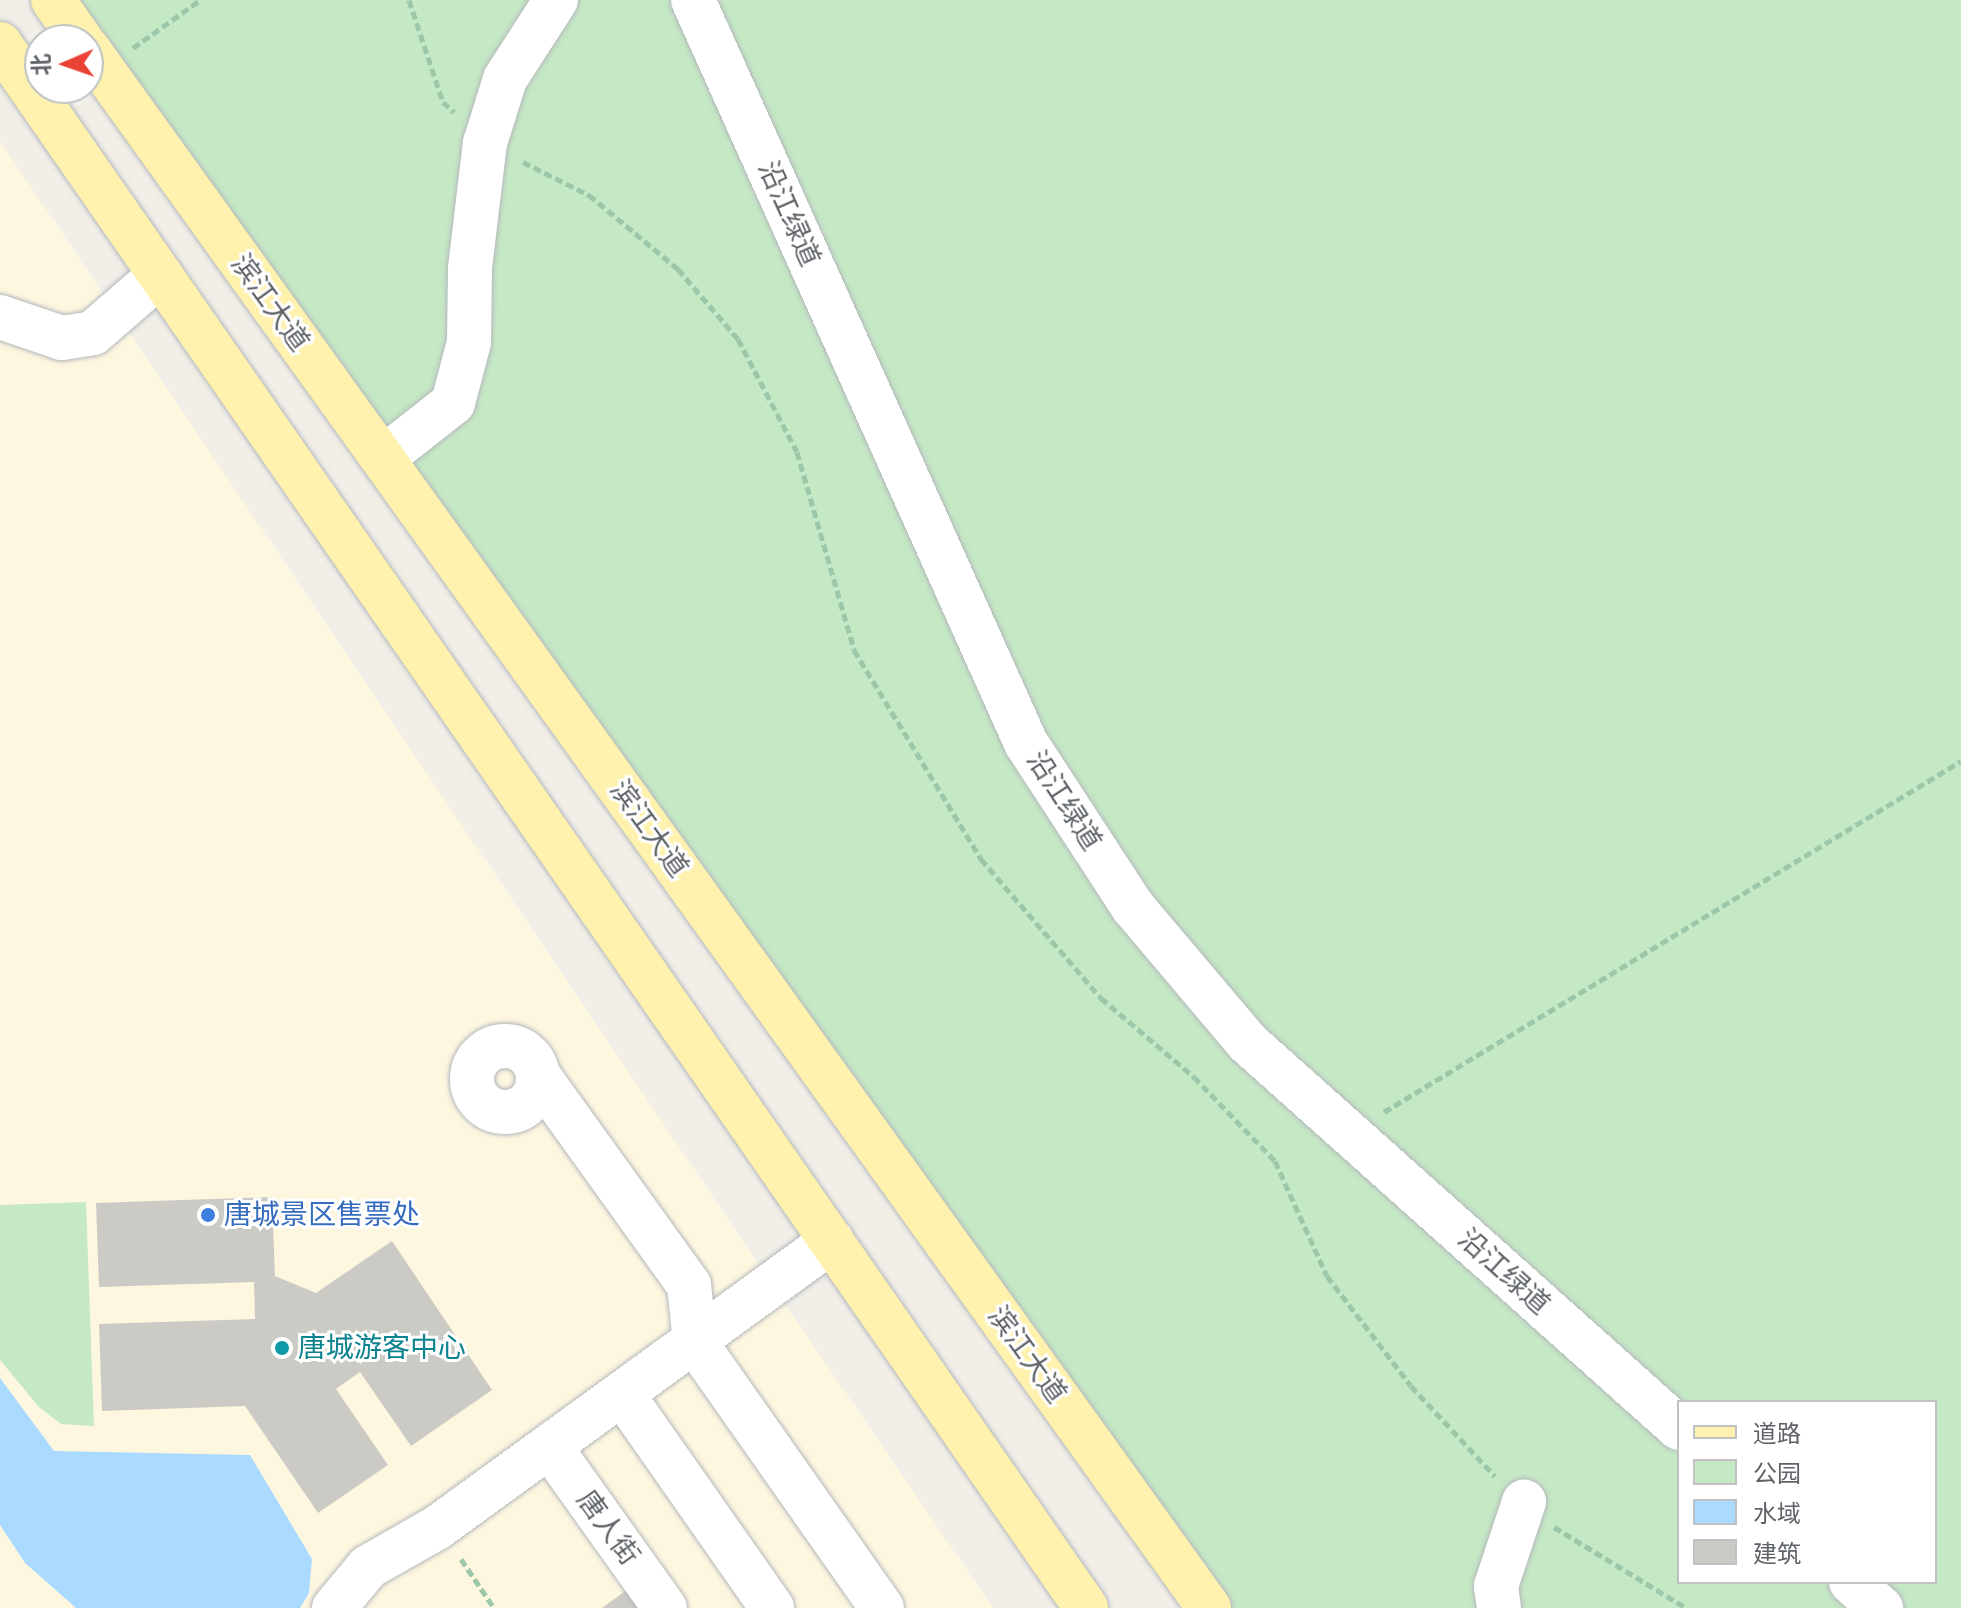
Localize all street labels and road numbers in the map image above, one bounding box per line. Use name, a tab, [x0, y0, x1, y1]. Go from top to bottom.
street label: 沿江绿道	[751, 156, 827, 272]
street label: 滨江大道	[223, 248, 317, 358]
street label: 沿江绿道	[1019, 745, 1109, 857]
street label: 滨江大道	[602, 774, 696, 884]
street label: 沿江绿道	[1451, 1222, 1557, 1322]
street label: 滨江大道	[980, 1300, 1074, 1410]
street label: 唐人街	[570, 1484, 646, 1572]

